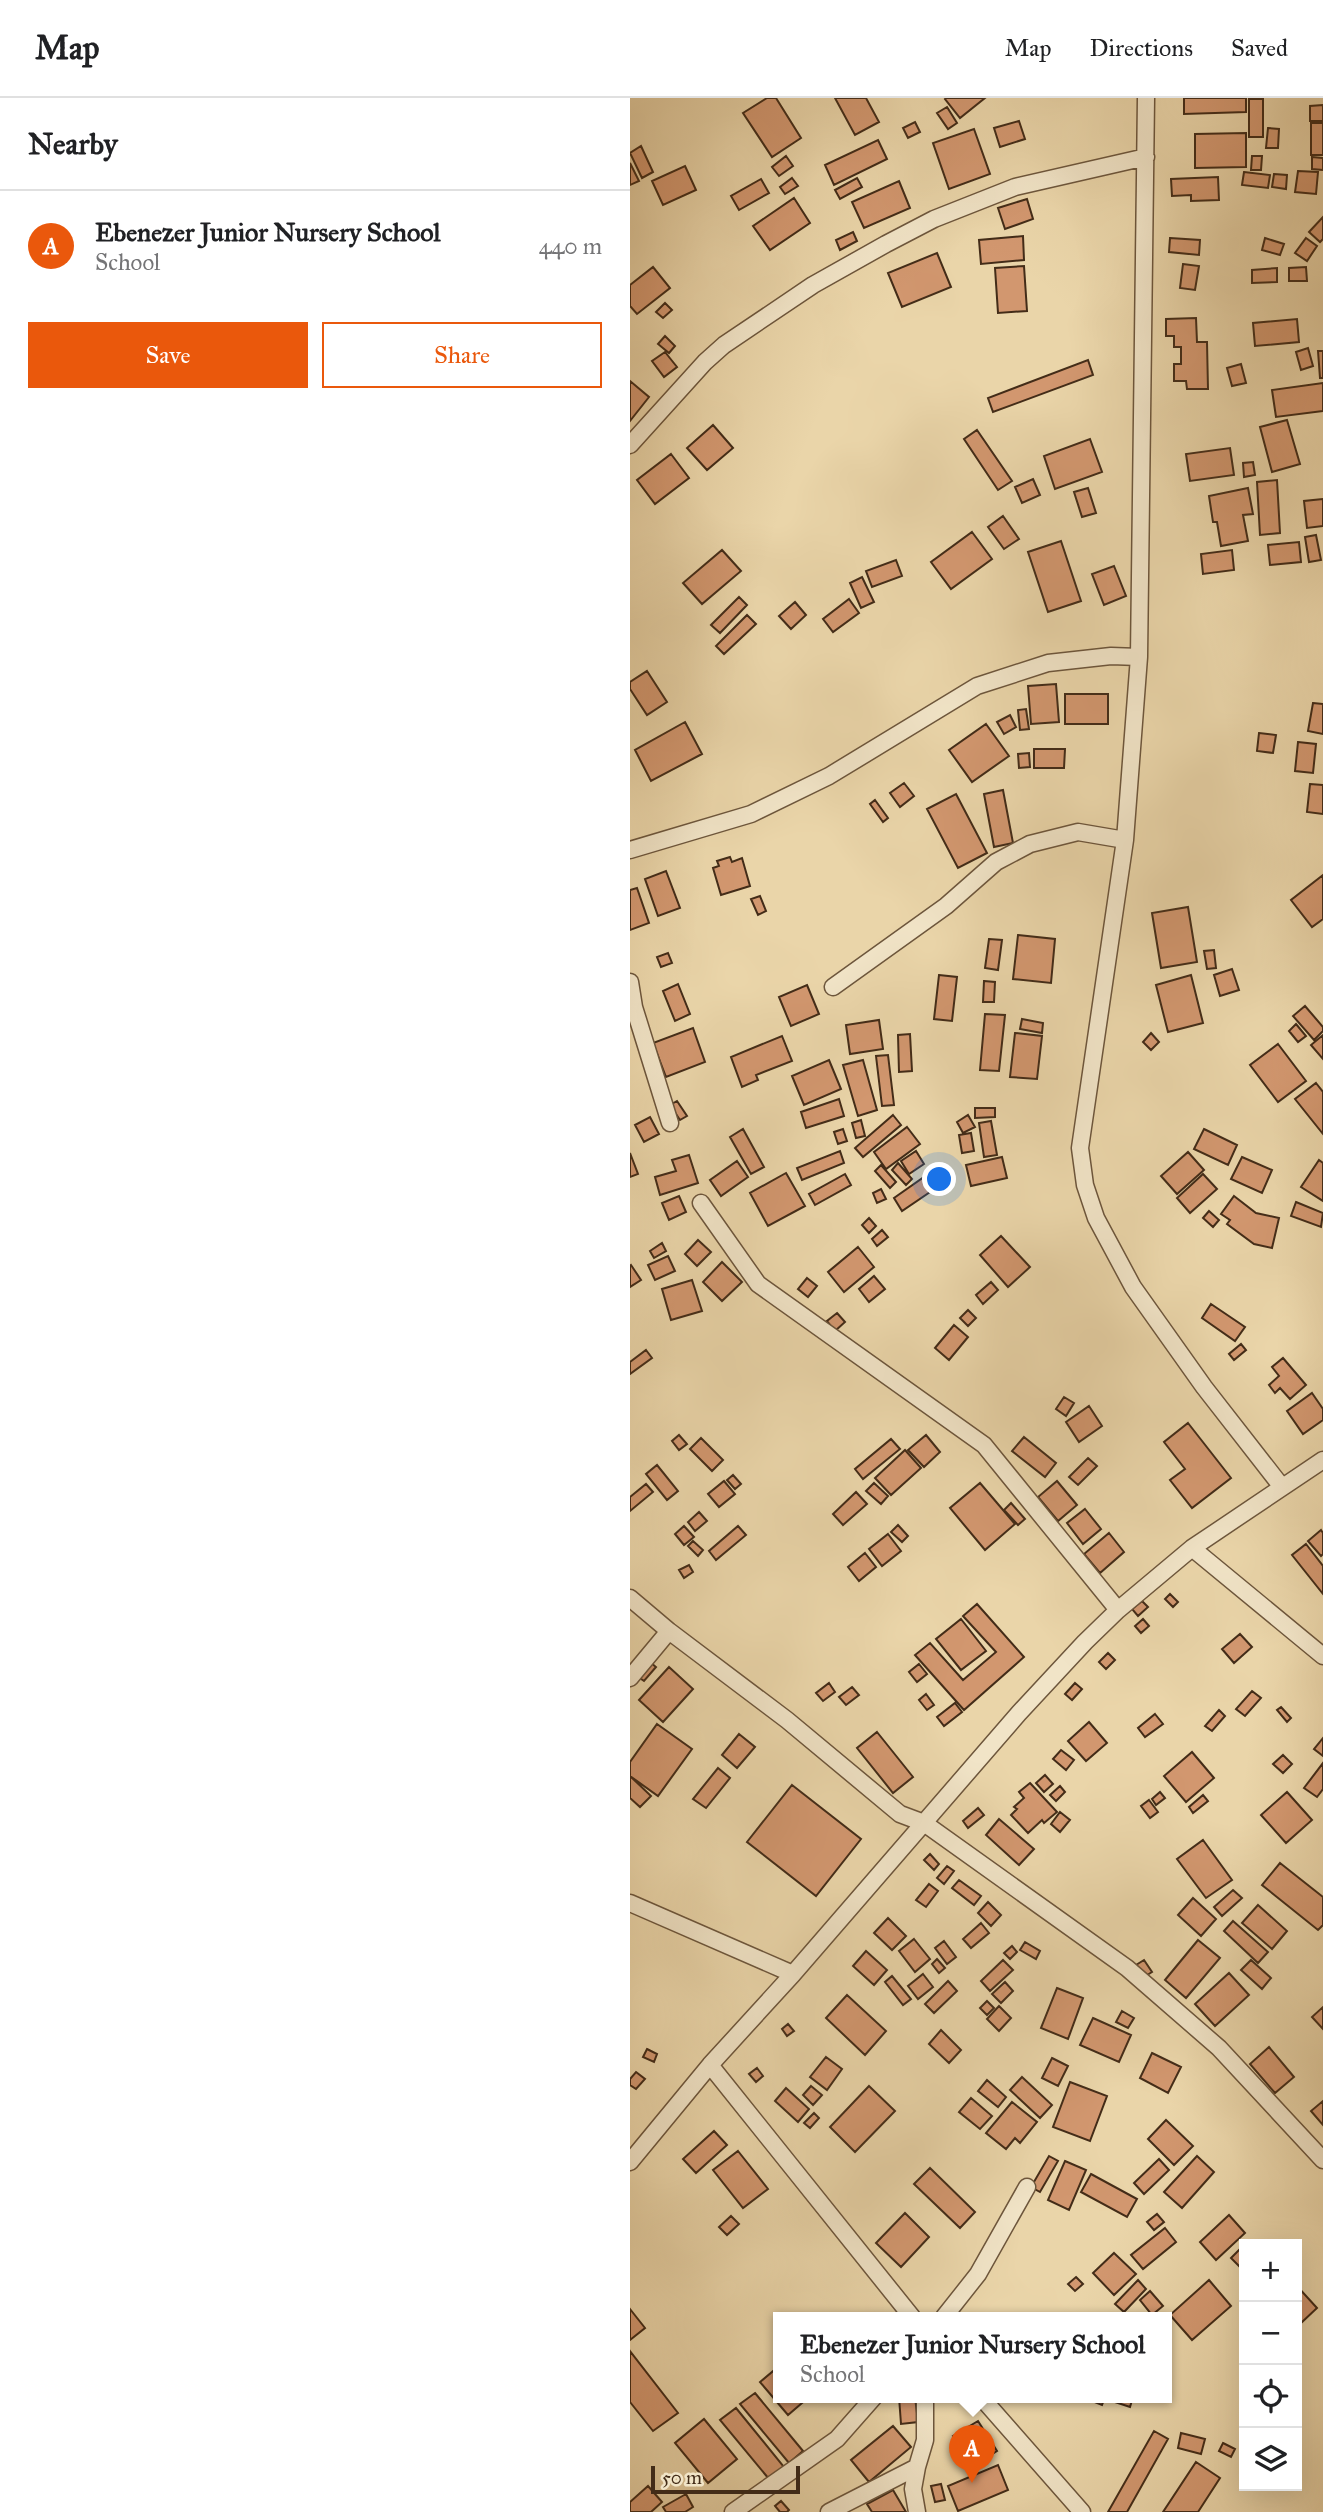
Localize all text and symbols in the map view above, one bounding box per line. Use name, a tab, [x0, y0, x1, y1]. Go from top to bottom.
text: Map	[35, 28, 99, 68]
text: Map	[1005, 33, 1052, 63]
text: Directions	[1090, 33, 1193, 63]
text: Saved	[1231, 33, 1288, 63]
text: Nearby	[28, 126, 118, 162]
text: Ebenezer Junior Nursery School	[95, 216, 440, 248]
text: A	[43, 232, 59, 260]
text: 440 m	[539, 232, 602, 260]
text: School	[95, 248, 160, 276]
button: Save	[28, 322, 308, 388]
button: Share	[322, 322, 602, 388]
your location	[922, 1162, 956, 1196]
map controls	[1239, 2239, 1302, 2491]
button: +	[1239, 2239, 1302, 2302]
button: −	[1239, 2302, 1302, 2365]
popup	[773, 2312, 1172, 2403]
text: Ebenezer Junior Nursery School	[800, 2328, 1145, 2360]
text: School	[800, 2360, 865, 2388]
button: locate	[1239, 2365, 1302, 2428]
pin: A	[949, 2425, 995, 2483]
button: layers	[1239, 2428, 1302, 2491]
scale bar	[651, 2463, 800, 2495]
text: 50 m	[662, 2466, 702, 2489]

